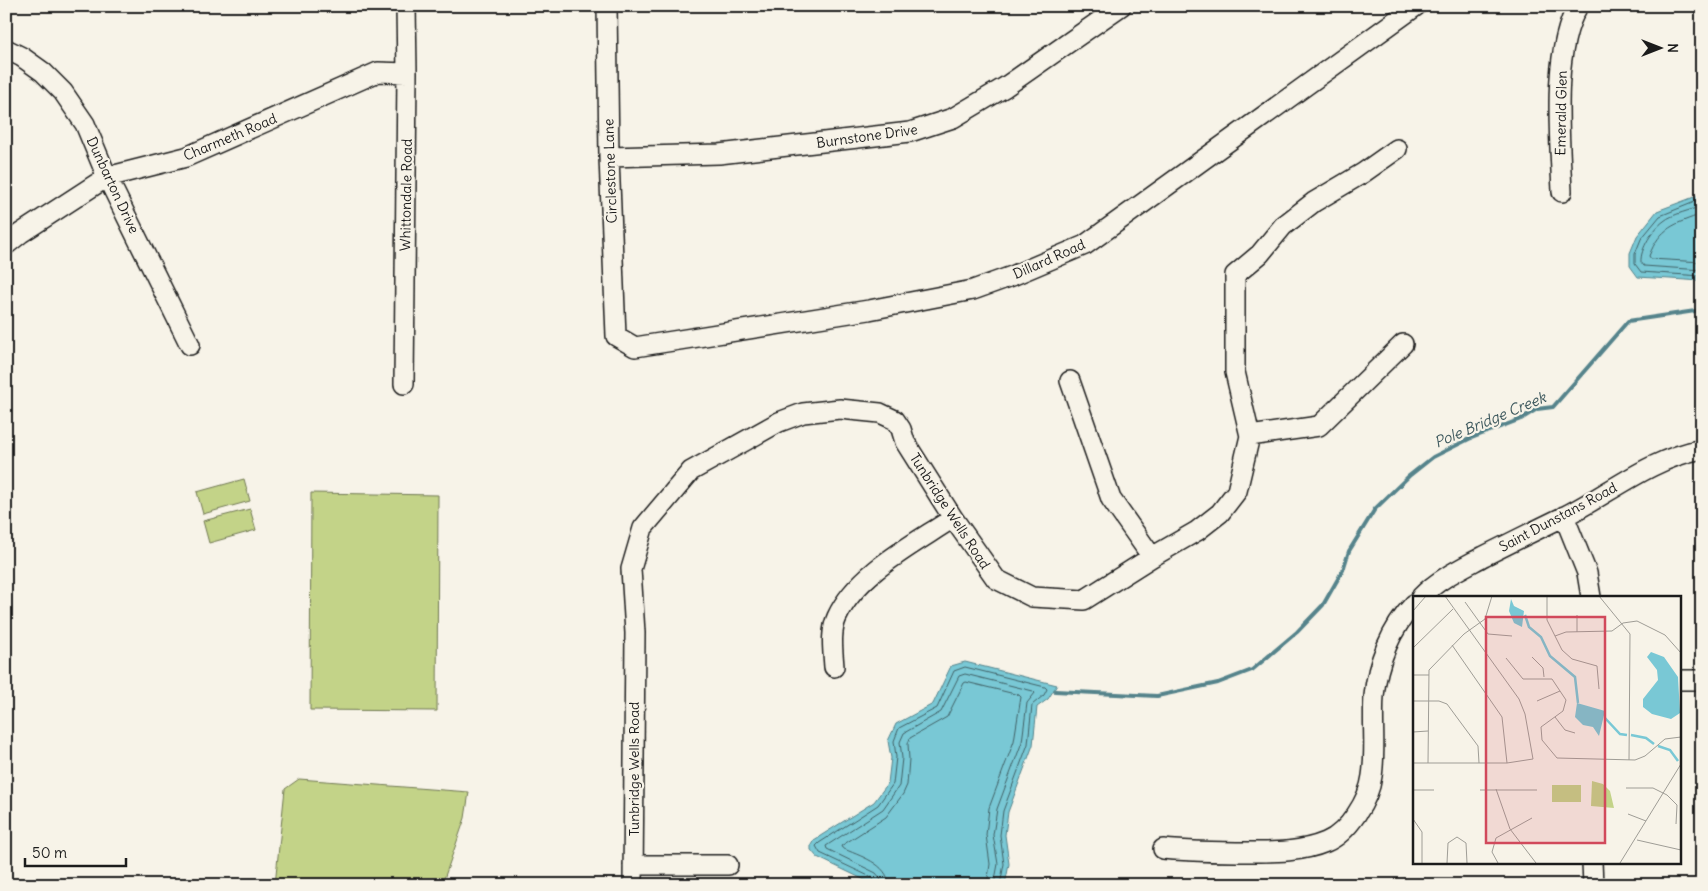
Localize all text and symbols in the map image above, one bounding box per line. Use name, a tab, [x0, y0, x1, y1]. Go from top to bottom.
north arrow	[1636, 22, 1686, 72]
text: N	[1664, 43, 1682, 53]
street label: Emerald Glen	[1551, 70, 1571, 156]
street label: Charmeth Road	[181, 109, 279, 165]
street label: Circlestone Lane	[599, 118, 621, 224]
street label: Burnstone Drive	[815, 120, 919, 152]
street label: Dunbarton Drive	[83, 134, 143, 236]
street label: Whittondale Road	[396, 139, 416, 251]
street label: Dillard Road	[1010, 235, 1088, 283]
water label: Pole Bridge Creek	[1431, 387, 1550, 452]
street label: Tunbridge Wells Road	[906, 450, 994, 572]
street label: Saint Dunstans Road	[1496, 478, 1620, 556]
inset map	[1413, 596, 1680, 864]
street label: Tunbridge Wells Road	[625, 702, 643, 836]
scale bar	[25, 836, 126, 868]
text: 50 m	[32, 843, 67, 862]

